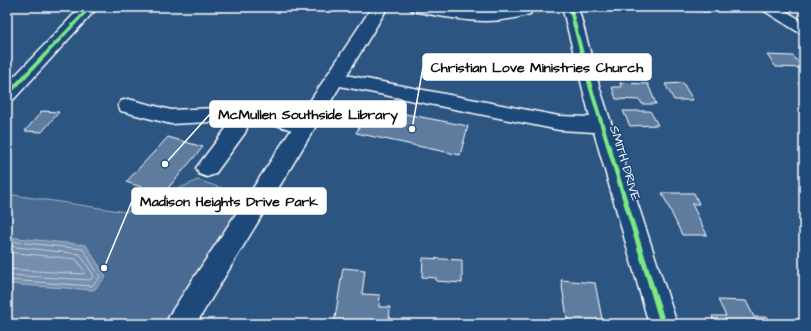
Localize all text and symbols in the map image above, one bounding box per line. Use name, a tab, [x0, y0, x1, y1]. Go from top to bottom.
callout: Christian Love Ministries Church	[423, 54, 651, 80]
text: Christian Love Ministries Church	[431, 58, 644, 78]
callout: McMullen Southside Library	[210, 101, 406, 127]
text: McMullen Southside Library	[218, 105, 398, 125]
street label: SMITH DRIVE	[605, 123, 645, 203]
callout: Madison Heights Drive Park	[132, 188, 326, 214]
text: Madison Heights Drive Park	[140, 192, 318, 213]

